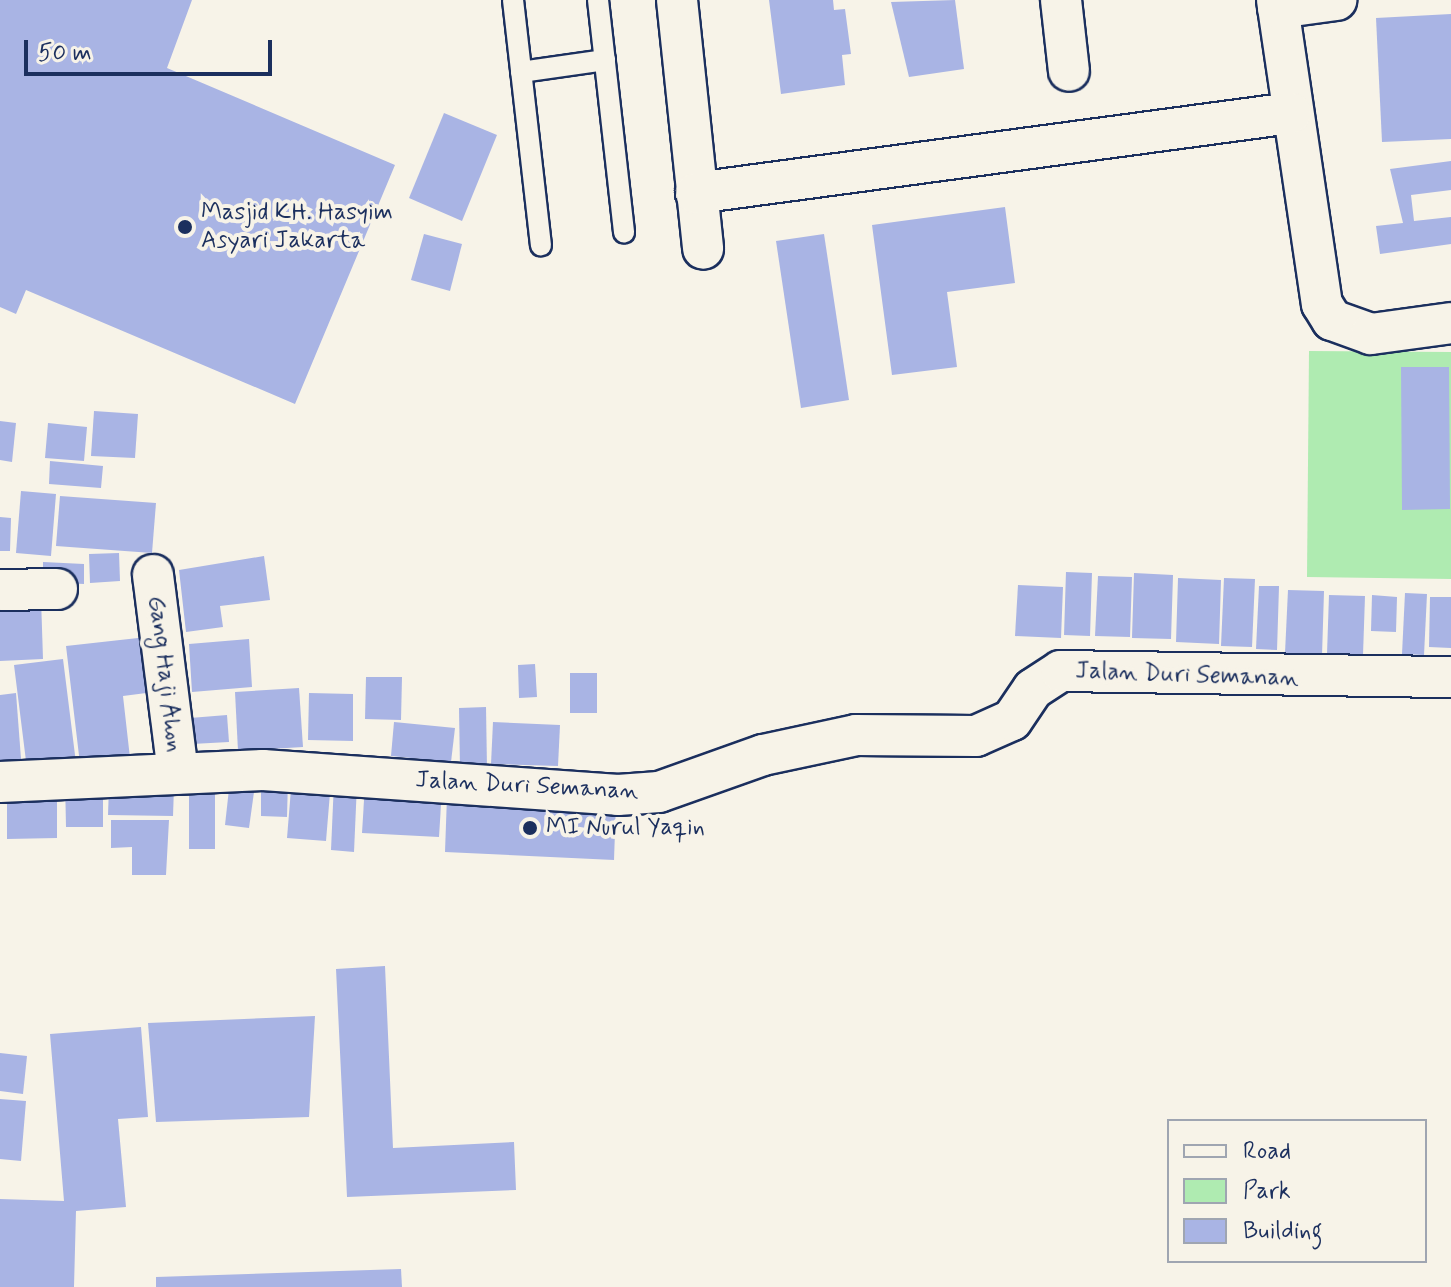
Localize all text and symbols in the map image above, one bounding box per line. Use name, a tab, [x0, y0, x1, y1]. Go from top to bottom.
scale bar	[28, 24, 276, 74]
text: 50 m	[38, 38, 92, 69]
place label: Masjid KH. Hasyim Asyari Jakarta	[201, 199, 391, 255]
marker: Masjid KH. Hasyim Asyari Jakarta	[176, 218, 194, 236]
street label: Gang Haji Ahon	[141, 594, 189, 754]
street label: Jalan Duri Semanan	[1075, 657, 1299, 693]
street label: Jalan Duri Semanan	[415, 766, 639, 806]
place label: MI Nurul Yaqin	[546, 814, 709, 842]
marker: MI Nurul Yaqin	[521, 819, 539, 837]
legend	[1167, 1119, 1427, 1263]
text: Road	[1243, 1136, 1291, 1167]
text: Park	[1243, 1176, 1291, 1207]
text: Building	[1243, 1216, 1323, 1247]

